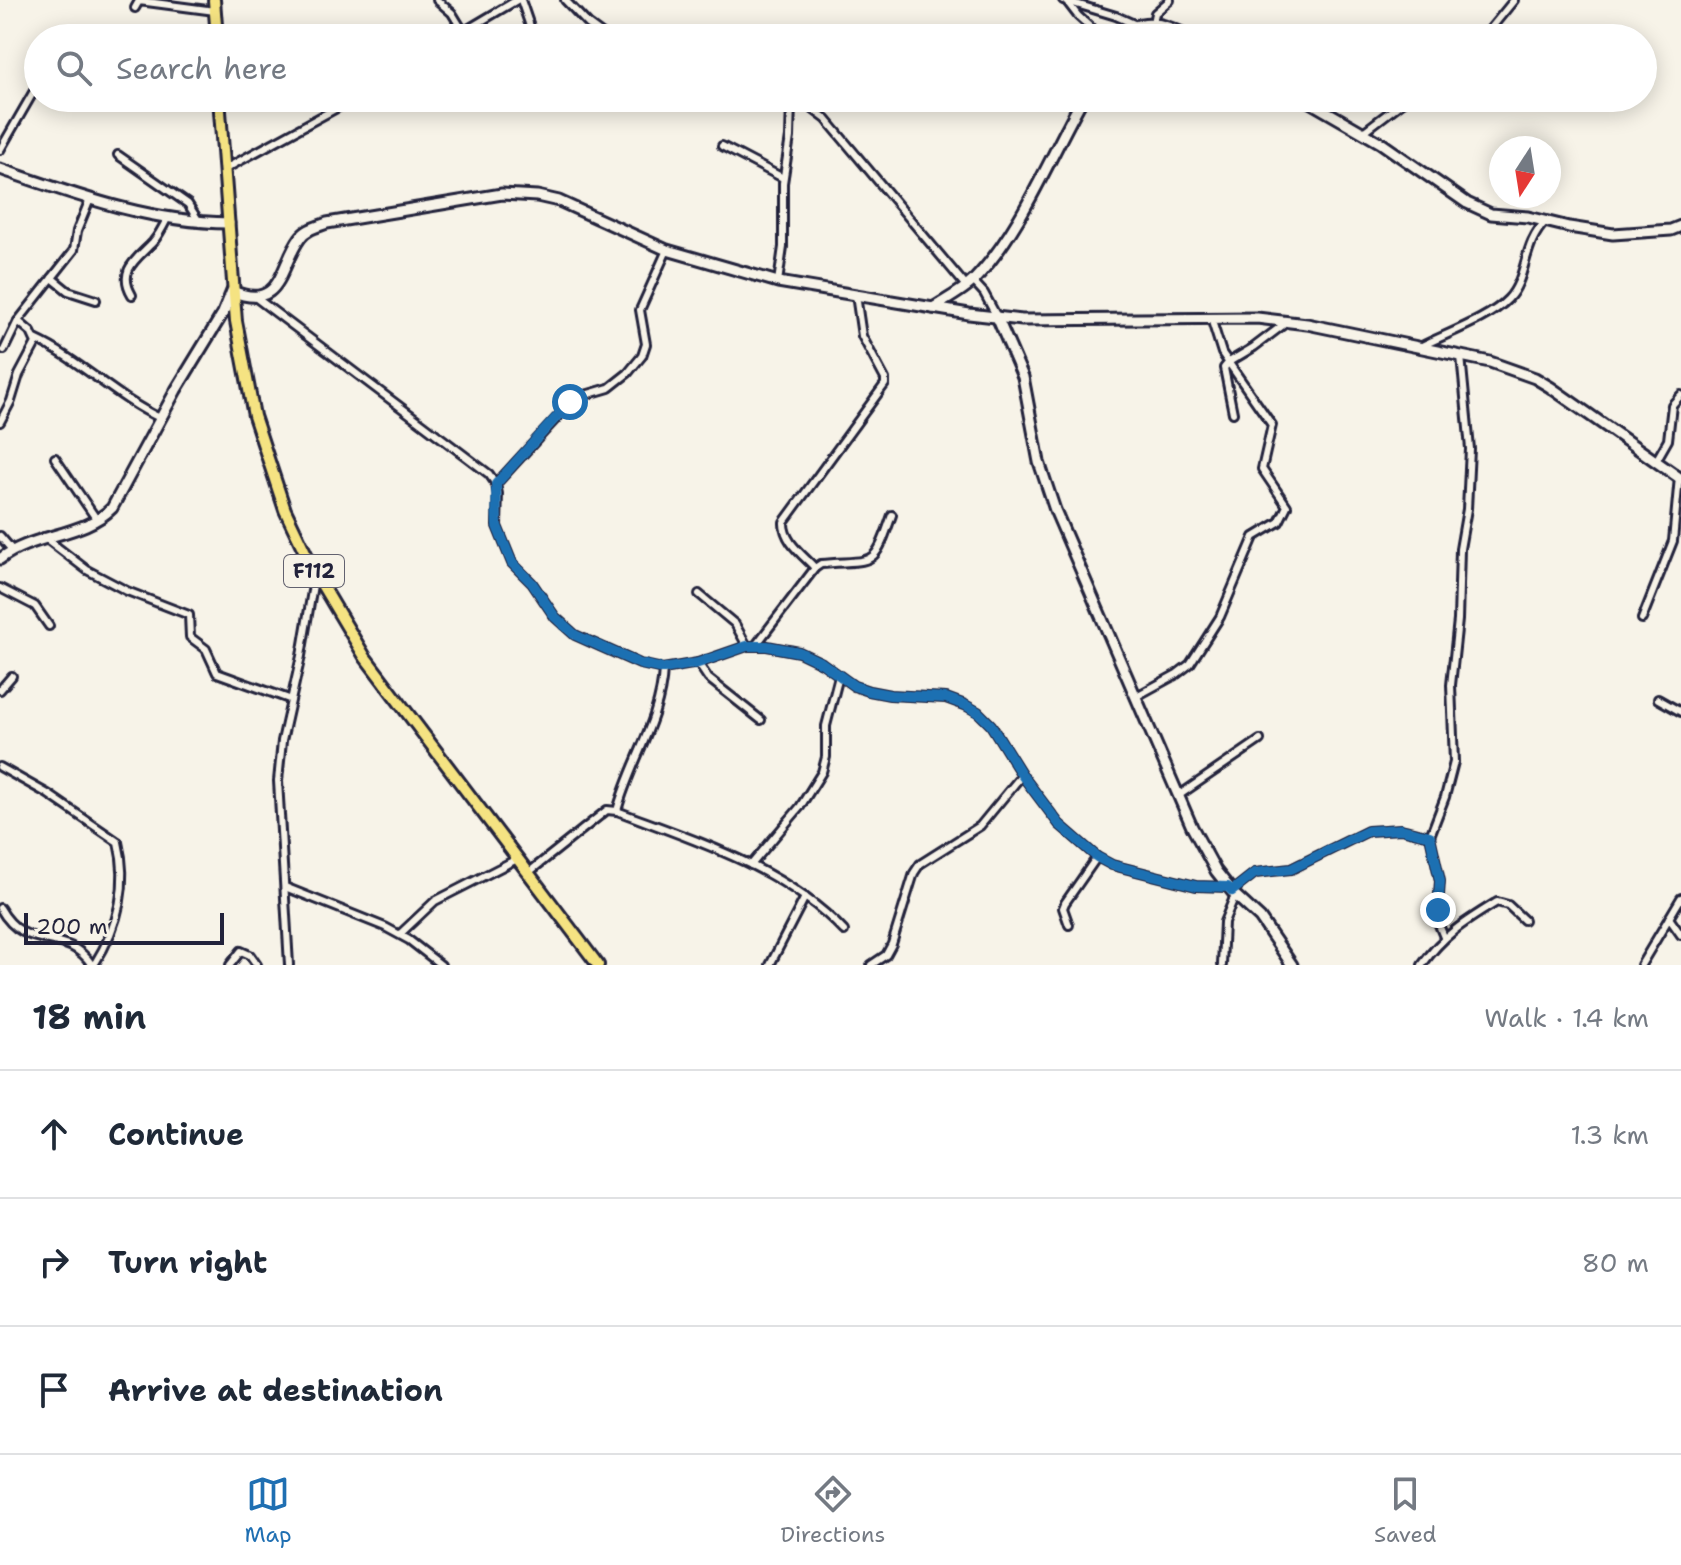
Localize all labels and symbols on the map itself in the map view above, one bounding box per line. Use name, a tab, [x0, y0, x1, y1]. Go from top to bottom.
north arrow	[1489, 136, 1561, 208]
route start	[552, 384, 588, 420]
road number: F112	[284, 555, 344, 587]
route end	[1420, 892, 1456, 928]
scale bar	[24, 909, 224, 945]

